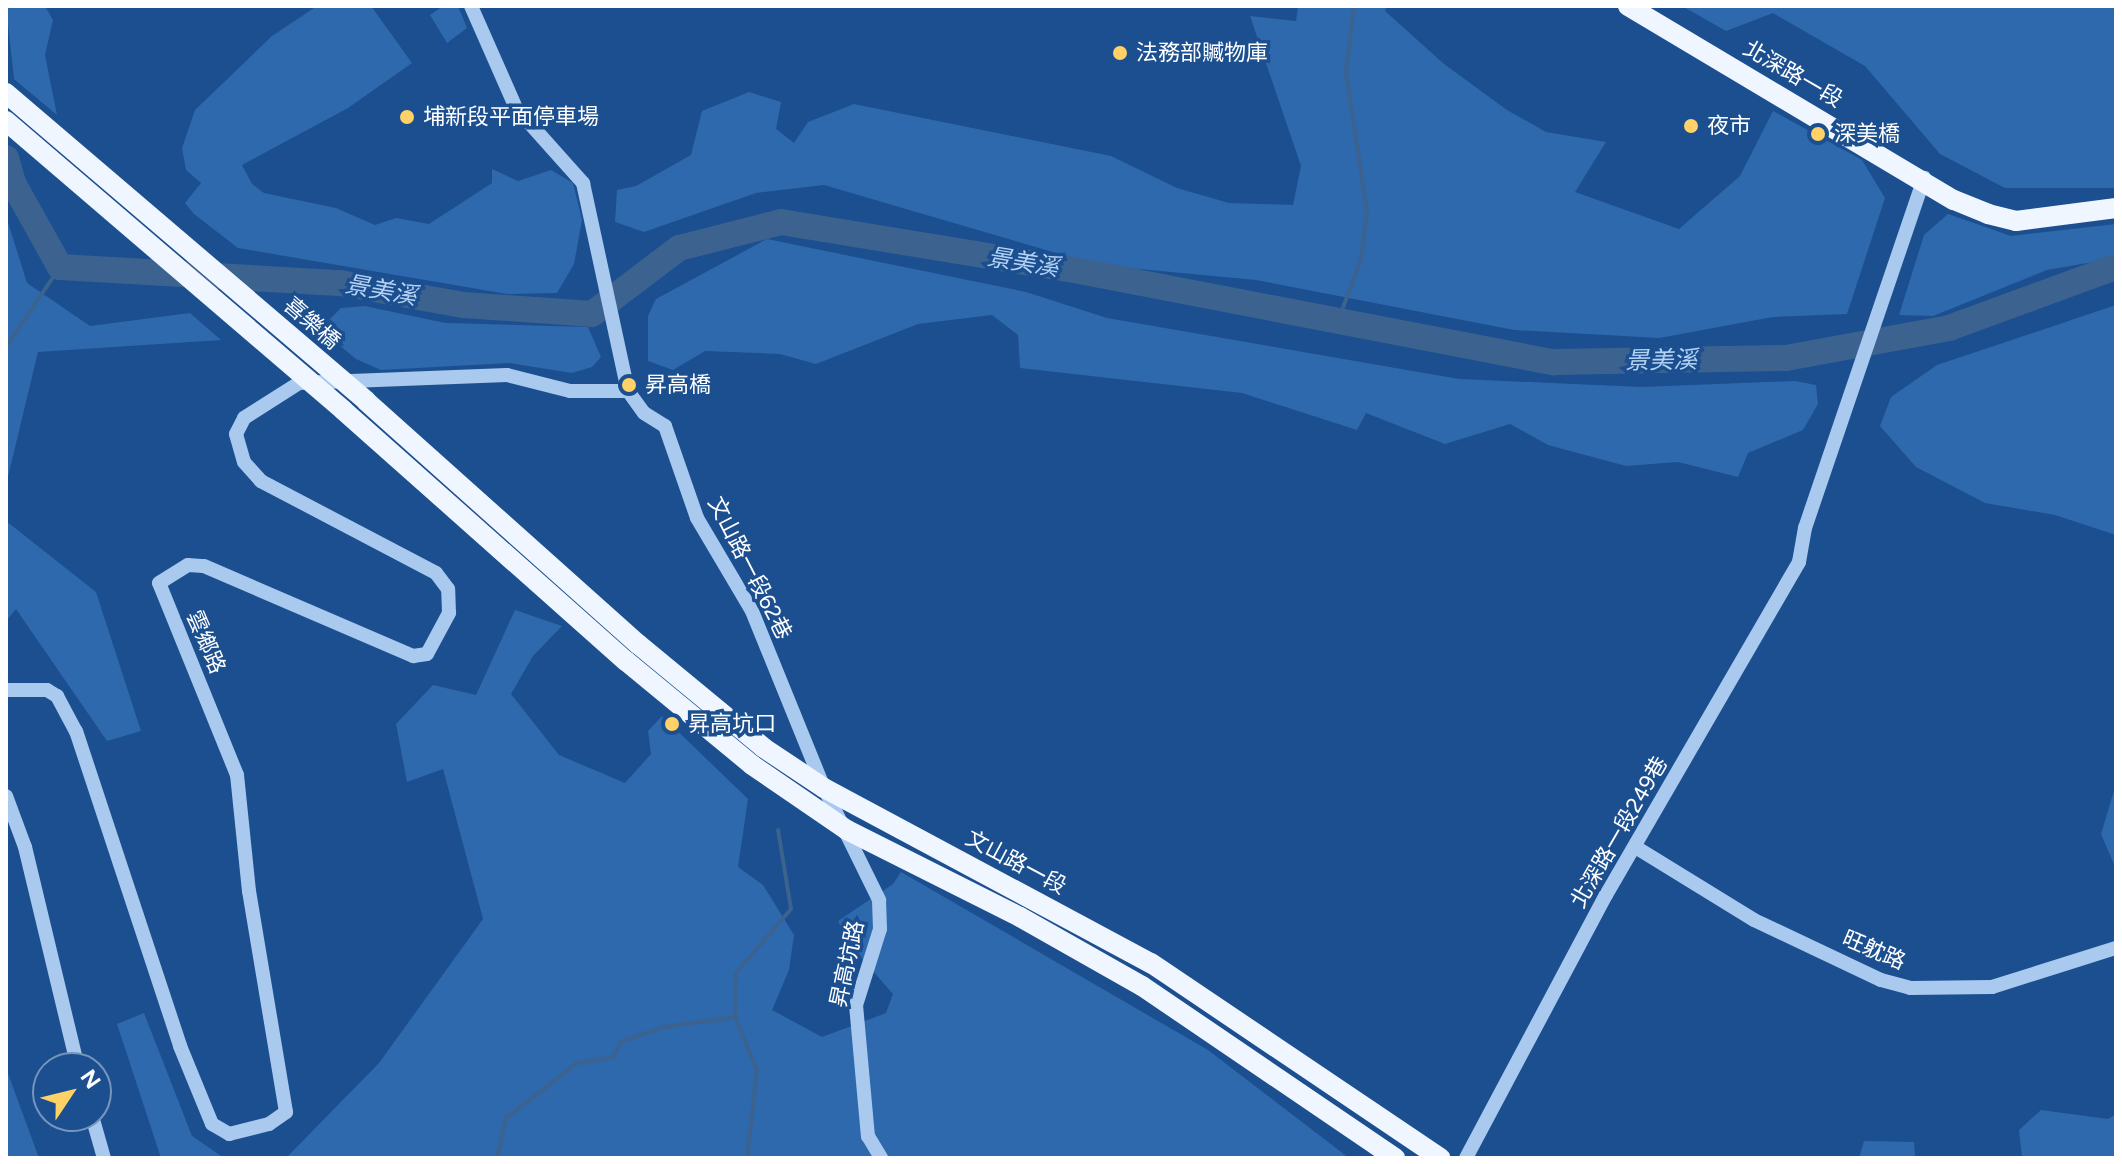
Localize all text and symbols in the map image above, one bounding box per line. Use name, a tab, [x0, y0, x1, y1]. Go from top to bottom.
street label: 北深路一段	[1739, 35, 1847, 113]
place label: 法務部贓物庫	[1136, 40, 1268, 66]
marker: 法務部贓物庫	[1111, 44, 1129, 62]
place label: 埔新段平面停車場	[423, 104, 599, 130]
marker: 埔新段平面停車場	[398, 108, 416, 126]
place label: 夜市	[1707, 113, 1751, 139]
marker: 夜市	[1682, 117, 1700, 135]
place label: 深美橋	[1834, 121, 1900, 147]
marker: 深美橋	[1809, 125, 1827, 143]
water label: 景美溪	[985, 242, 1061, 282]
water label: 景美溪	[343, 270, 419, 310]
street label: 喜樂橋	[278, 291, 346, 355]
water label: 景美溪	[1625, 345, 1697, 375]
place label: 昇高橋	[645, 372, 711, 398]
marker: 昇高橋	[620, 376, 638, 394]
street label: 文山路一段62巷	[703, 492, 797, 644]
street label: 雲鄉路	[181, 606, 231, 678]
place label: 昇高坑口	[688, 711, 776, 737]
marker: 昇高坑口	[663, 715, 681, 733]
street label: 北深路一段249巷	[1565, 752, 1673, 912]
street label: 文山路一段	[961, 825, 1071, 899]
street label: 昇高坑路	[825, 918, 869, 1010]
street label: 旺躭路	[1838, 925, 1910, 975]
north arrow	[32, 1052, 112, 1132]
text: N	[74, 1064, 106, 1094]

